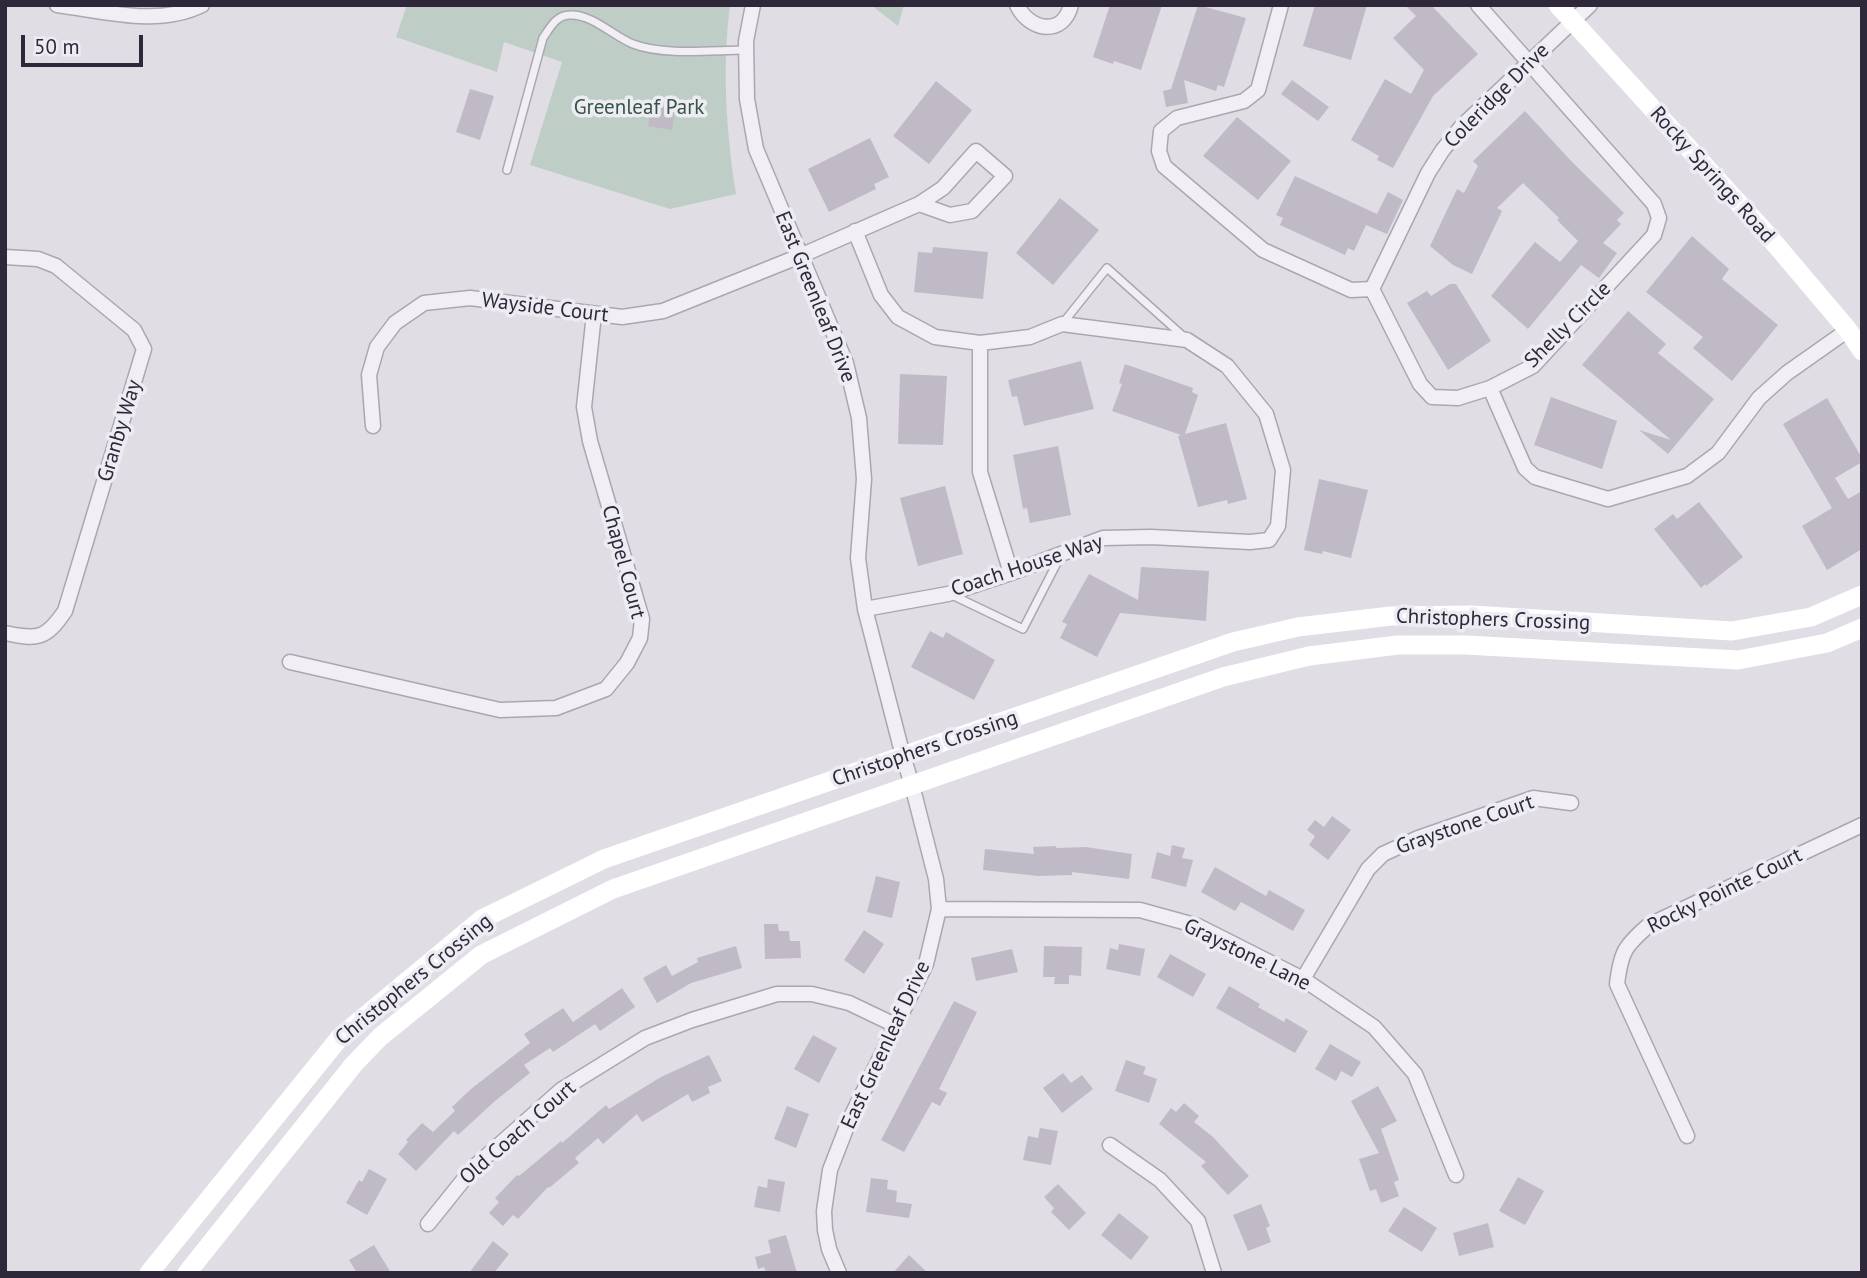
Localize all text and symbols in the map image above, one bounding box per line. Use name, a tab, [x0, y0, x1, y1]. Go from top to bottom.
scale bar	[24, 21, 147, 65]
text: 50 m	[34, 33, 80, 60]
street label: Coleridge Drive	[1439, 38, 1555, 154]
park label: Greenleaf Park	[574, 95, 704, 121]
street label: Rocky Springs Road	[1644, 102, 1780, 248]
street label: East Greenleaf Drive	[769, 208, 861, 386]
street label: Shelly Circle	[1519, 276, 1617, 374]
street label: Wayside Court	[480, 288, 610, 328]
street label: Granby Way	[93, 377, 147, 485]
street label: Chapel Court	[596, 503, 650, 621]
street label: Coach House Way	[948, 530, 1106, 602]
street label: Christophers Crossing	[1395, 604, 1591, 636]
street label: Christophers Crossing	[829, 705, 1021, 793]
street label: Graystone Court	[1393, 790, 1537, 860]
street label: Rocky Pointe Court	[1644, 843, 1806, 939]
street label: Christophers Crossing	[331, 909, 497, 1051]
street label: Graystone Lane	[1179, 913, 1315, 997]
street label: East Greenleaf Drive	[836, 957, 936, 1133]
street label: Old Coach Court	[455, 1076, 581, 1190]

